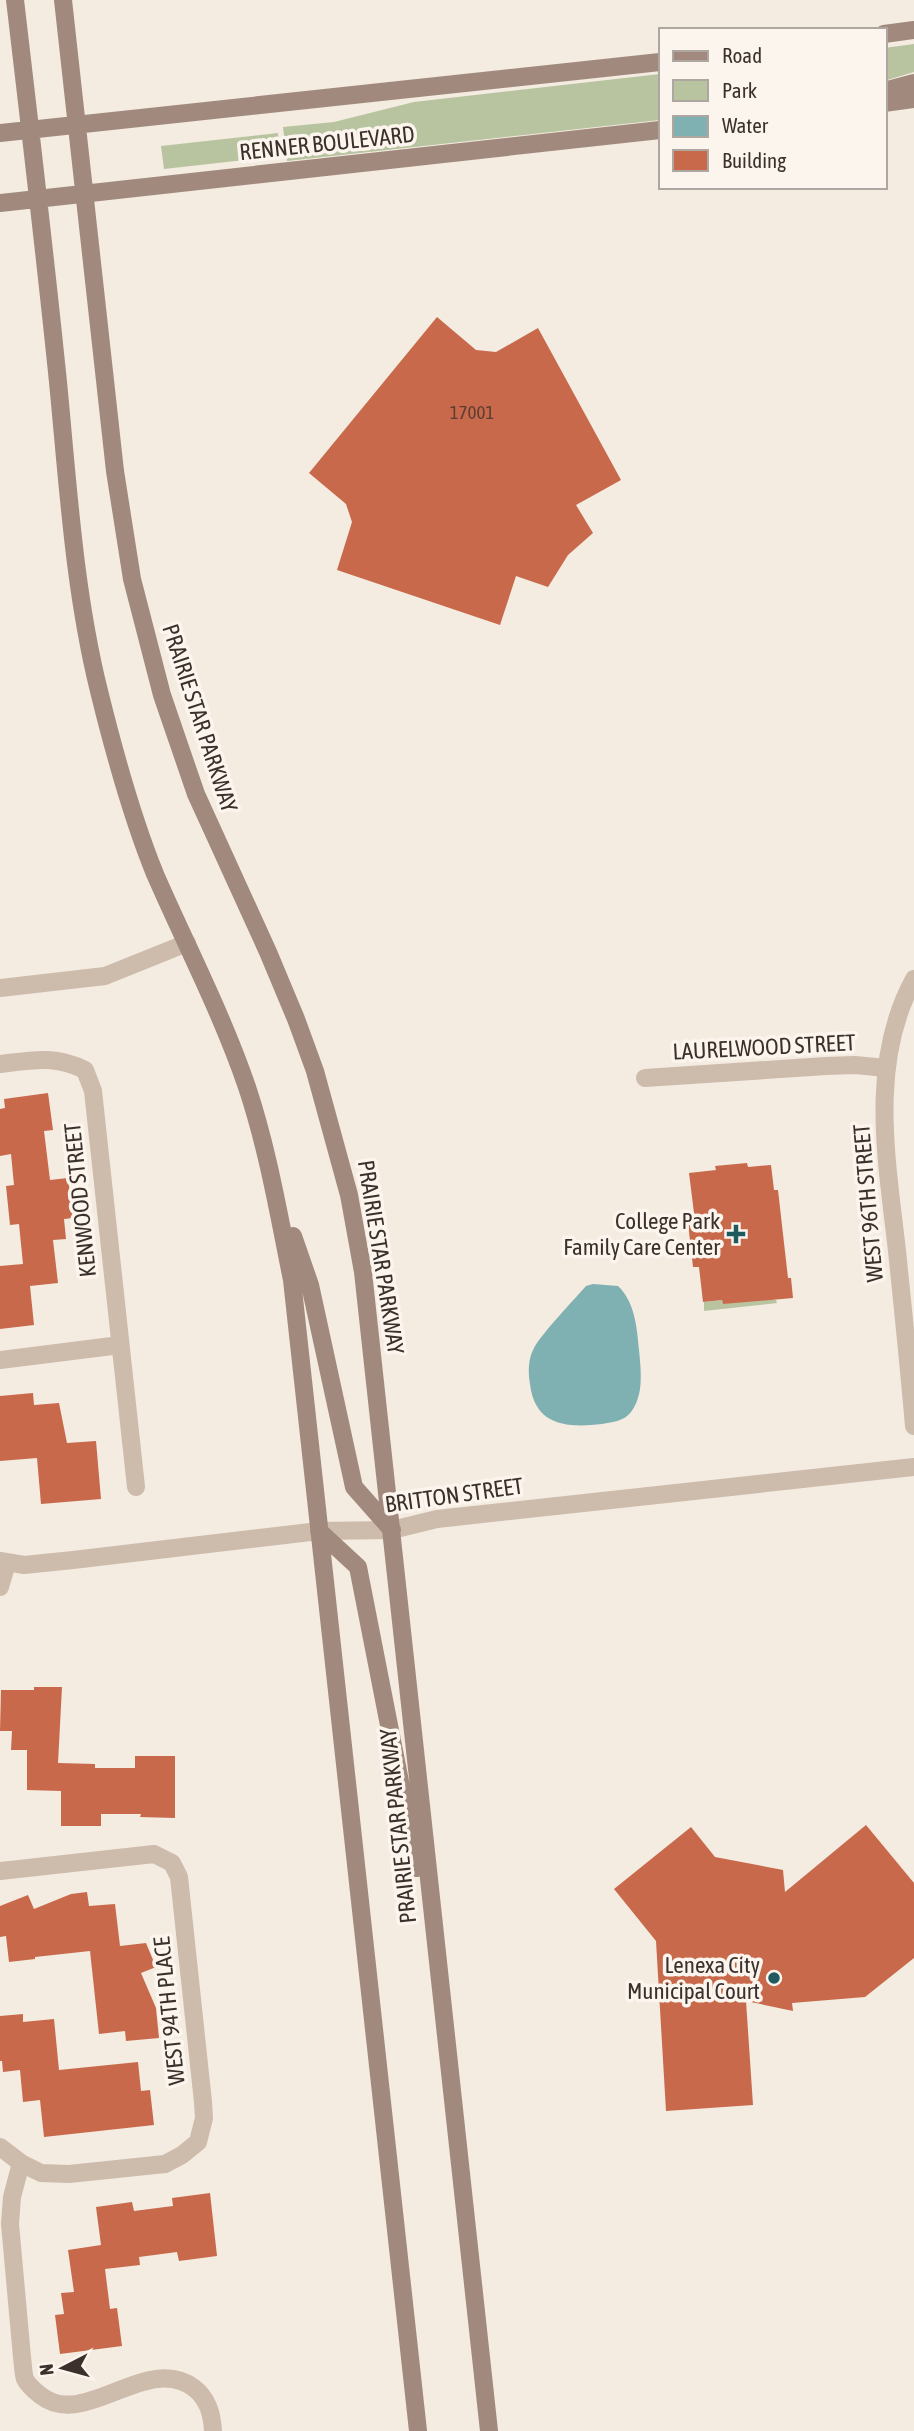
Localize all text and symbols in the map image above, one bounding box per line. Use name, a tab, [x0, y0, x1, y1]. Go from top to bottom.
legend	[659, 28, 886, 189]
text: Road	[722, 43, 762, 67]
text: Park	[722, 78, 757, 102]
text: Water	[722, 113, 769, 137]
street label: RENNER BOULEVARD	[238, 121, 416, 165]
text: Building	[722, 148, 786, 172]
house number: 17001	[450, 401, 494, 423]
street label: PRAIRIE STAR PARKWAY	[157, 621, 243, 816]
street label: LAURELWOOD STREET	[672, 1029, 856, 1065]
street label: KENWOOD STREET	[59, 1122, 101, 1278]
street label: WEST 96TH STREET	[848, 1123, 888, 1283]
street label: PRAIRIE STAR PARKWAY	[353, 1158, 409, 1357]
place label: College Park Family Care Center	[563, 1208, 721, 1260]
marker: College Park Family Care Center	[726, 1224, 746, 1244]
street label: BRITTON STREET	[383, 1472, 525, 1518]
street label: PRAIRIE STAR PARKWAY	[375, 1726, 421, 1925]
street label: WEST 94TH PLACE	[148, 1935, 190, 2087]
place label: Lenexa City Municipal Court	[627, 1952, 760, 2004]
marker: Lenexa City Municipal Court	[766, 1970, 782, 1986]
north arrow	[28, 2333, 98, 2403]
text: N	[35, 2363, 58, 2377]

